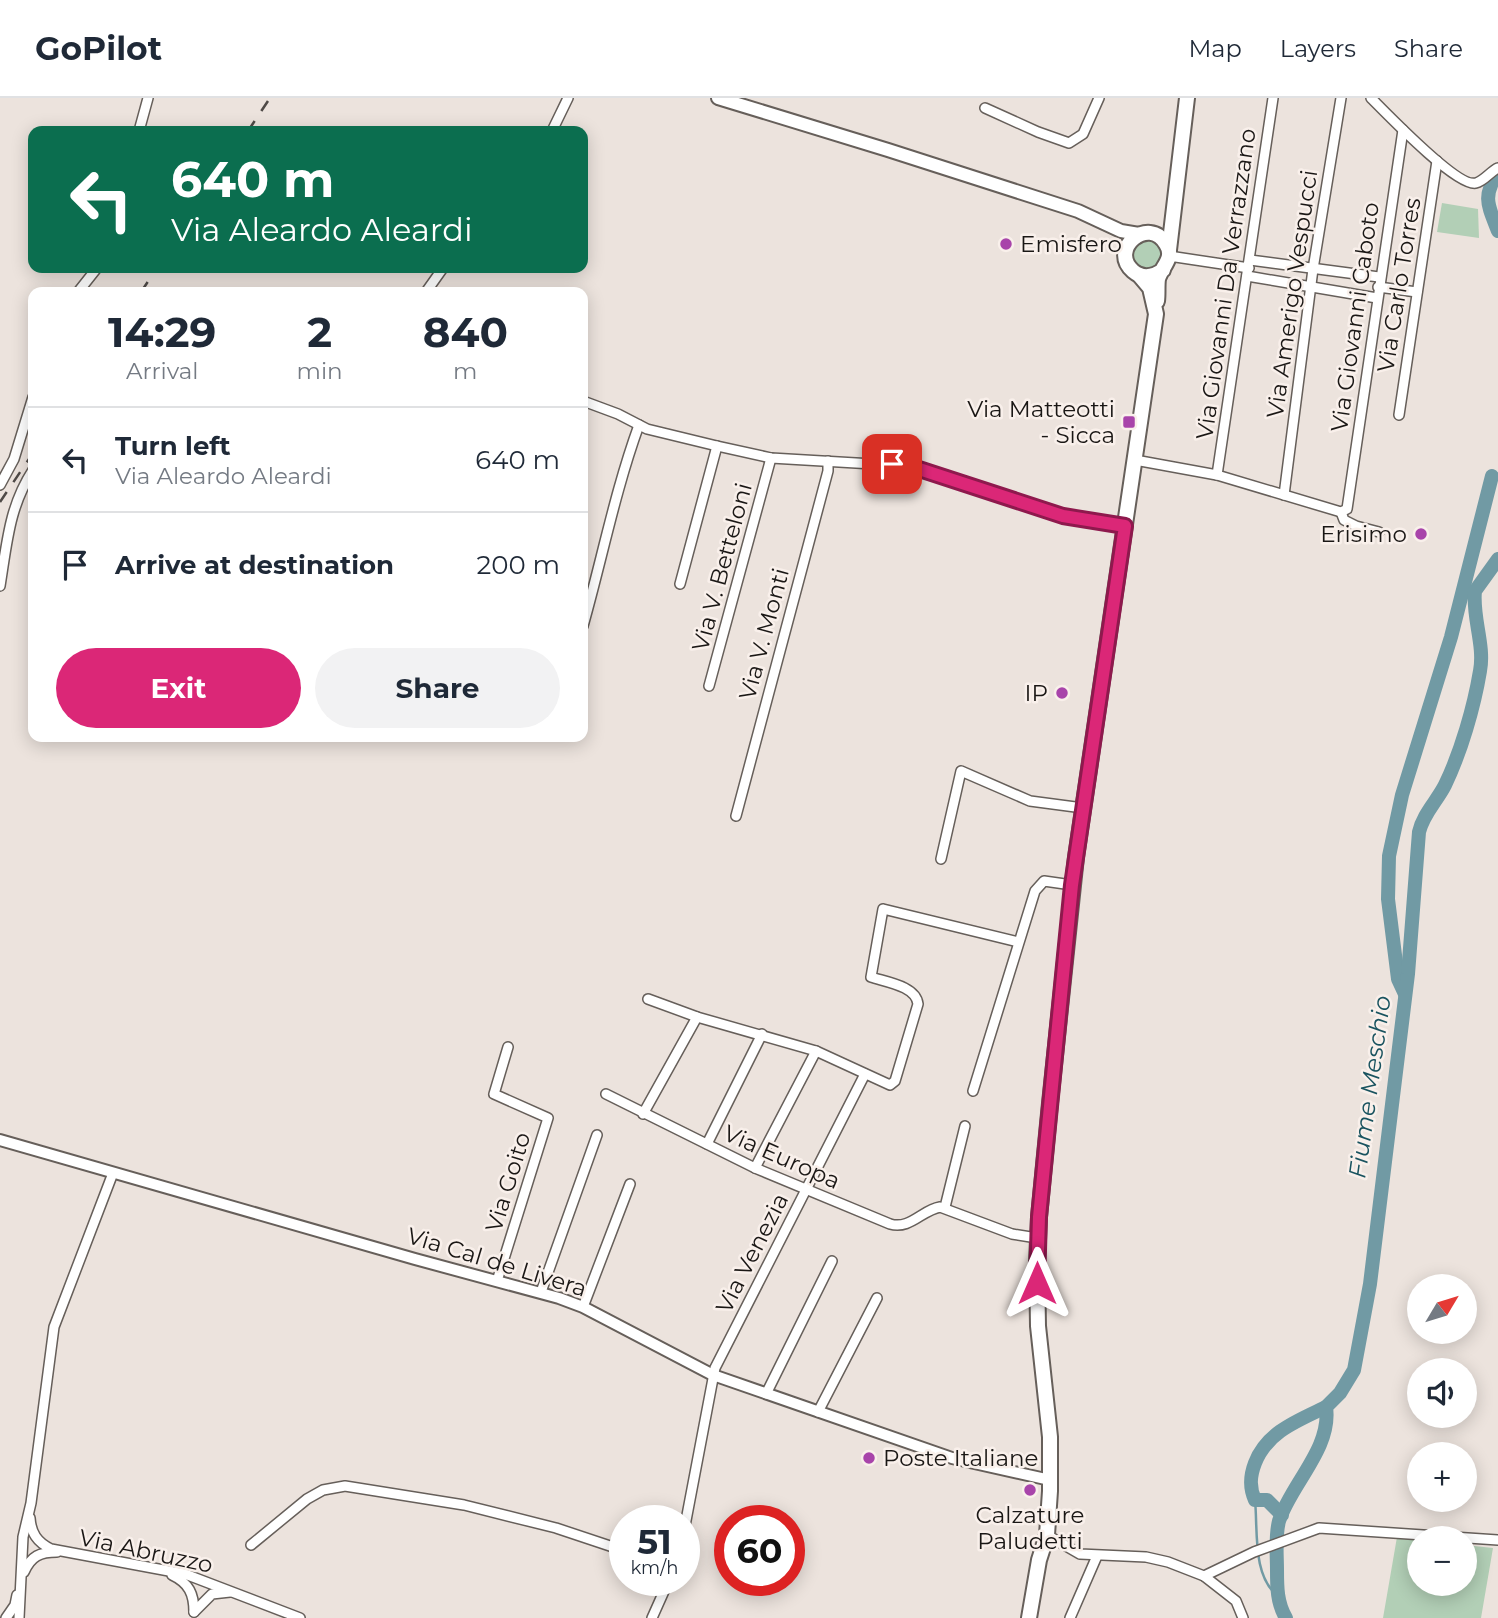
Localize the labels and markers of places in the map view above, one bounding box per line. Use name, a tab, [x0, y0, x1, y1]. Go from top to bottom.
place label: Emisfero	[1020, 230, 1122, 258]
marker: Emisfero	[998, 236, 1014, 252]
place label: Via Matteotti - Sicca	[967, 395, 1115, 449]
marker: Via Matteotti - Sicca	[1121, 414, 1137, 430]
pin	[862, 434, 922, 494]
place label: Erisimo	[1320, 520, 1407, 548]
marker: Erisimo	[1413, 526, 1429, 542]
place label: IP	[1025, 679, 1048, 707]
marker: IP	[1054, 685, 1070, 701]
place label: Poste Italiane	[883, 1444, 1038, 1472]
marker: Poste Italiane	[861, 1450, 877, 1466]
marker: Calzature Paludetti	[1022, 1482, 1038, 1498]
place label: Calzature Paludetti	[976, 1501, 1084, 1555]

